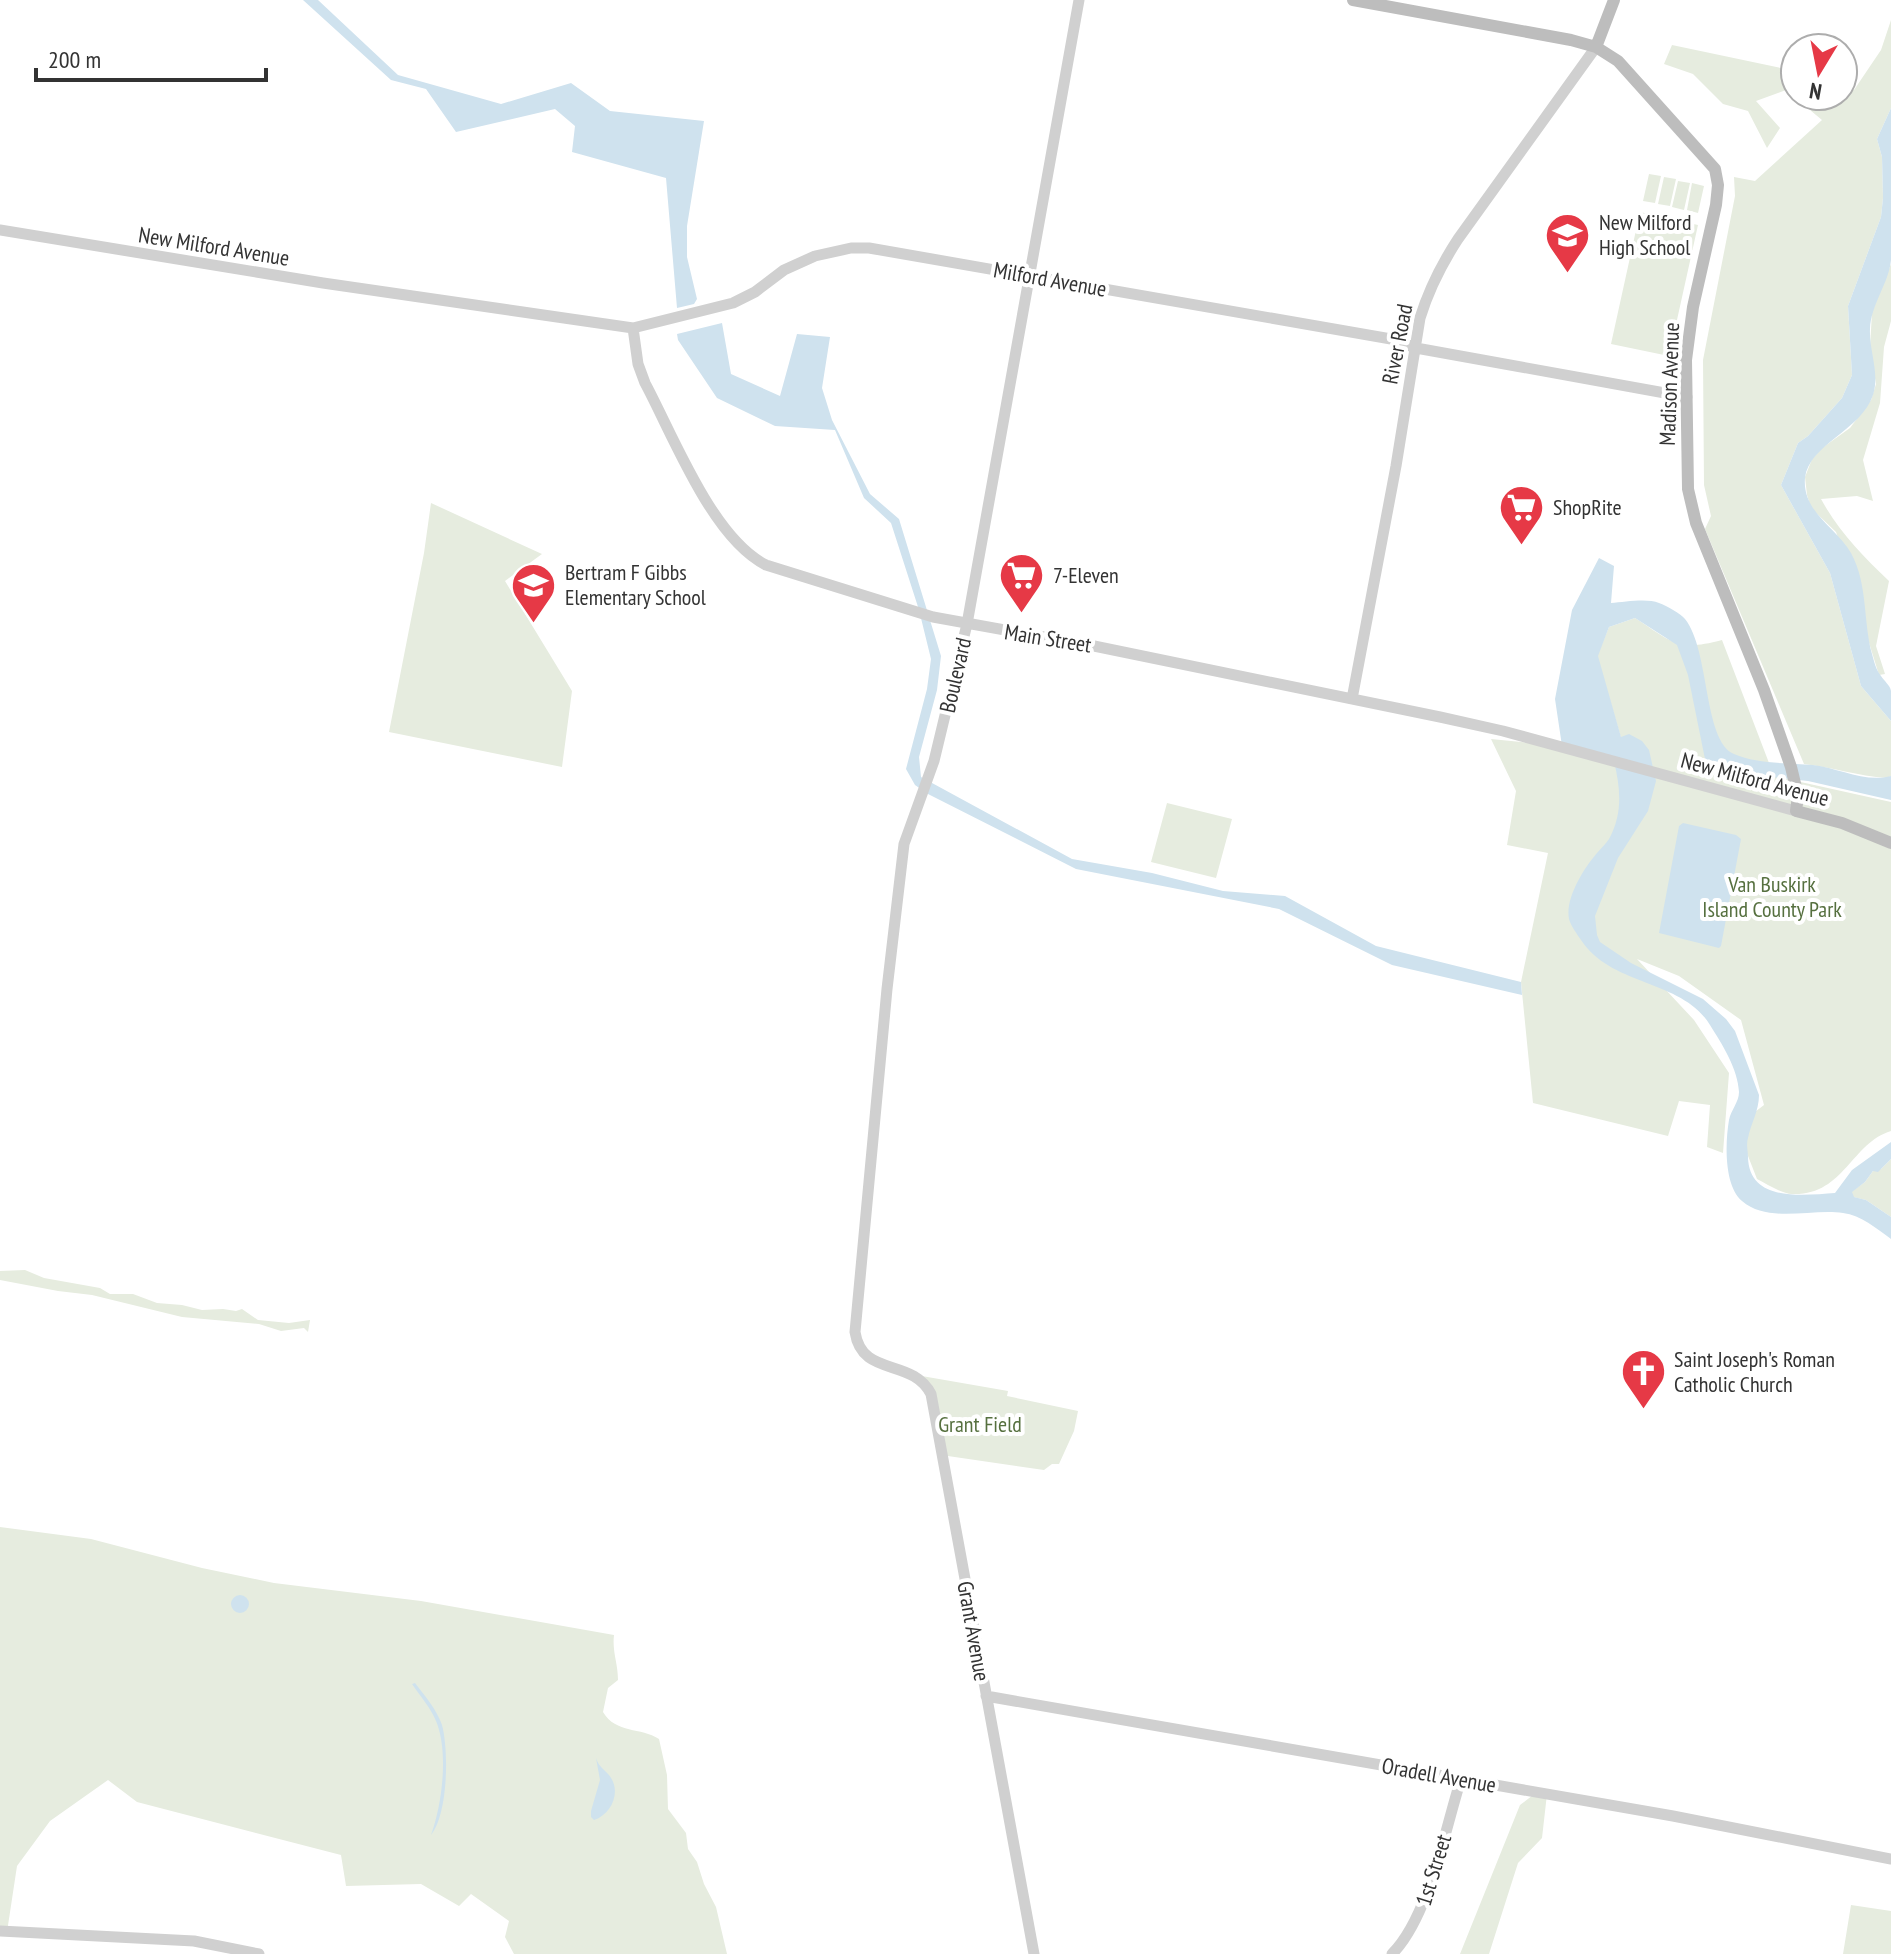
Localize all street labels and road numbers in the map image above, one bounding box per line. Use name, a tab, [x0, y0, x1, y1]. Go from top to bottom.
street label: New Milford Avenue	[137, 220, 291, 272]
street label: Milford Avenue	[991, 255, 1109, 303]
street label: River Road	[1376, 301, 1418, 387]
street label: Madison Avenue	[1653, 322, 1685, 446]
street label: Main Street	[1003, 617, 1093, 659]
street label: Boulevard	[933, 635, 977, 715]
street label: New Milford Avenue	[1678, 746, 1832, 812]
street label: Grant Avenue	[951, 1579, 997, 1683]
street label: Oradell Avenue	[1380, 1751, 1498, 1799]
street label: 1st Street	[1409, 1831, 1457, 1909]

